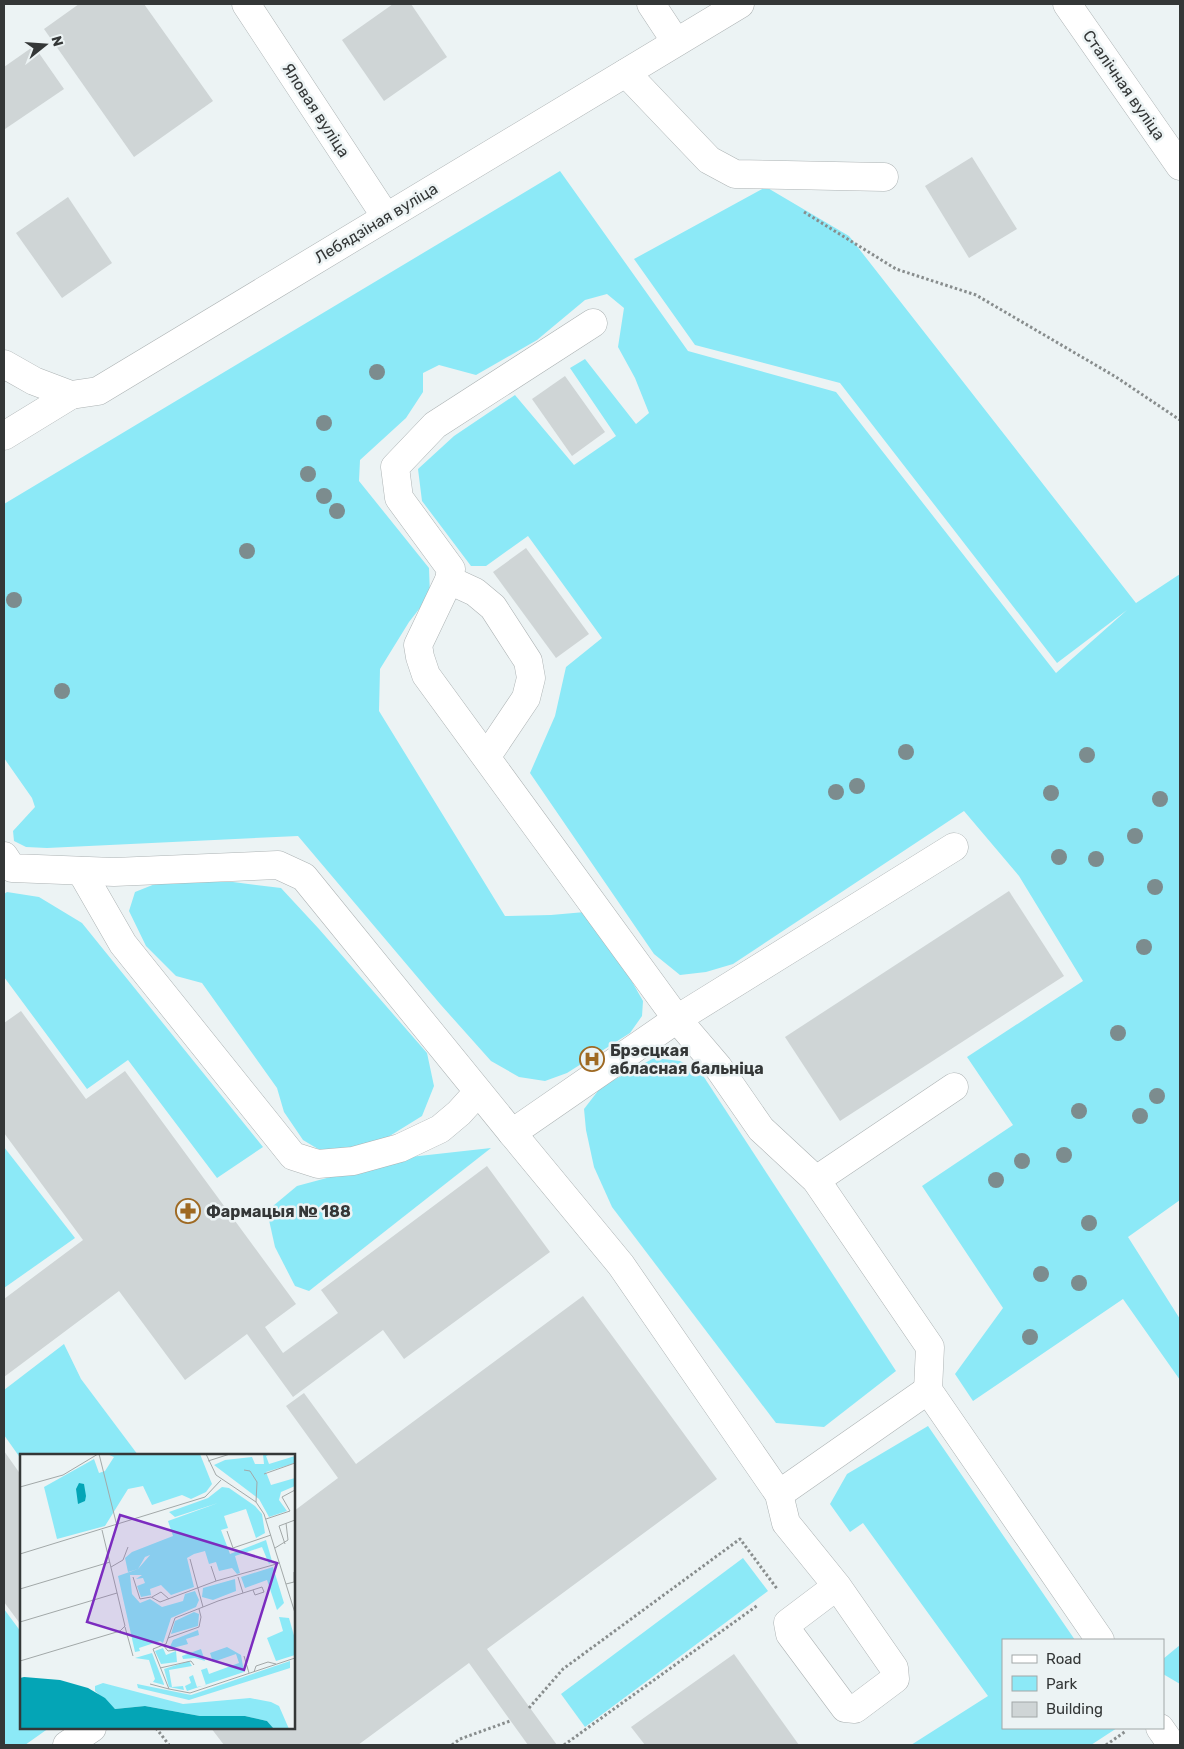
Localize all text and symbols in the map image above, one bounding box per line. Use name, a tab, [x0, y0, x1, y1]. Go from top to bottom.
north arrow	[20, 20, 70, 70]
street label: Сталічная вуліца	[1079, 26, 1169, 144]
text: N	[47, 34, 67, 49]
street label: Яловая вуліца	[278, 59, 354, 161]
street label: Лебядзіная вуліца	[311, 179, 441, 267]
place label: Брэсцкая абласная бальніца	[610, 1041, 764, 1078]
hospital icon: Брэсцкая абласная бальніца	[579, 1046, 605, 1072]
pharmacy icon: Фармацыя № 188	[175, 1198, 201, 1224]
place label: Фармацыя № 188	[206, 1202, 351, 1221]
inset map	[20, 1454, 295, 1729]
legend	[1002, 1639, 1164, 1729]
text: Road	[1046, 1650, 1082, 1668]
text: Park	[1046, 1675, 1077, 1693]
text: Building	[1046, 1700, 1103, 1718]

